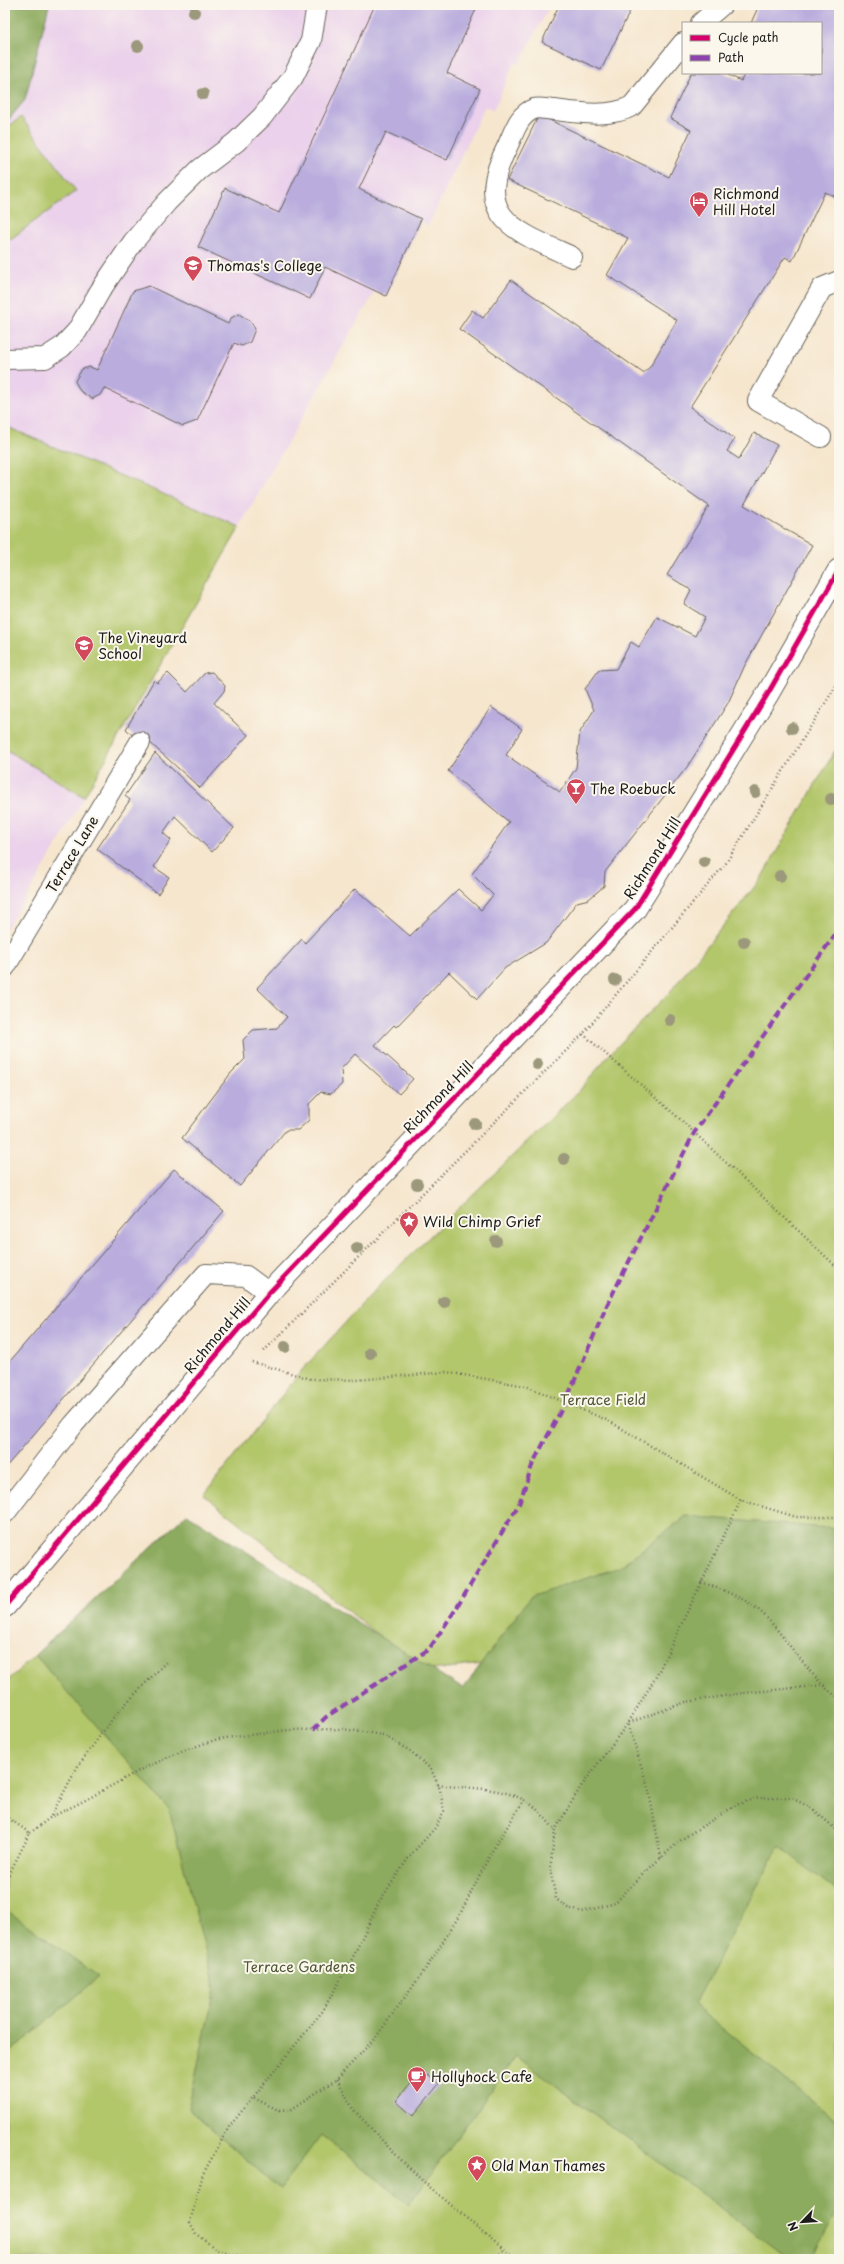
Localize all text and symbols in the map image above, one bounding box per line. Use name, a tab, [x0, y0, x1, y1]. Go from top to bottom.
legend	[682, 22, 822, 74]
text: Cycle path	[718, 28, 779, 46]
text: Path	[718, 48, 744, 66]
place label: Richmond Hill Hotel	[713, 183, 779, 220]
hotel icon: Richmond Hill Hotel	[688, 190, 710, 218]
school or university icon: Thomas's College	[182, 254, 204, 282]
place label: Thomas's College	[207, 255, 323, 276]
place label: The Vineyard School	[98, 627, 188, 664]
school or university icon: The Vineyard School	[73, 634, 95, 662]
bar icon: The Roebuck	[565, 777, 587, 805]
place label: The Roebuck	[590, 778, 676, 799]
street label: Terrace Lane	[41, 811, 104, 897]
street label: Richmond Hill	[618, 813, 686, 903]
street label: Richmond Hill	[398, 1056, 478, 1138]
place icon: Wild Chimp Grief	[398, 1210, 420, 1238]
place label: Wild Chimp Grief	[423, 1211, 542, 1232]
street label: Richmond Hill	[179, 1292, 255, 1378]
park label: Terrace Field	[560, 1389, 646, 1410]
park label: Terrace Gardens	[243, 1956, 355, 1977]
cafe icon: Hollyhock Cafe	[406, 2065, 428, 2093]
place label: Hollyhock Cafe	[431, 2066, 532, 2087]
place icon: Old Man Thames	[466, 2154, 488, 2182]
place label: Old Man Thames	[491, 2155, 605, 2176]
north arrow	[782, 2202, 822, 2242]
text: N	[783, 2219, 802, 2234]

